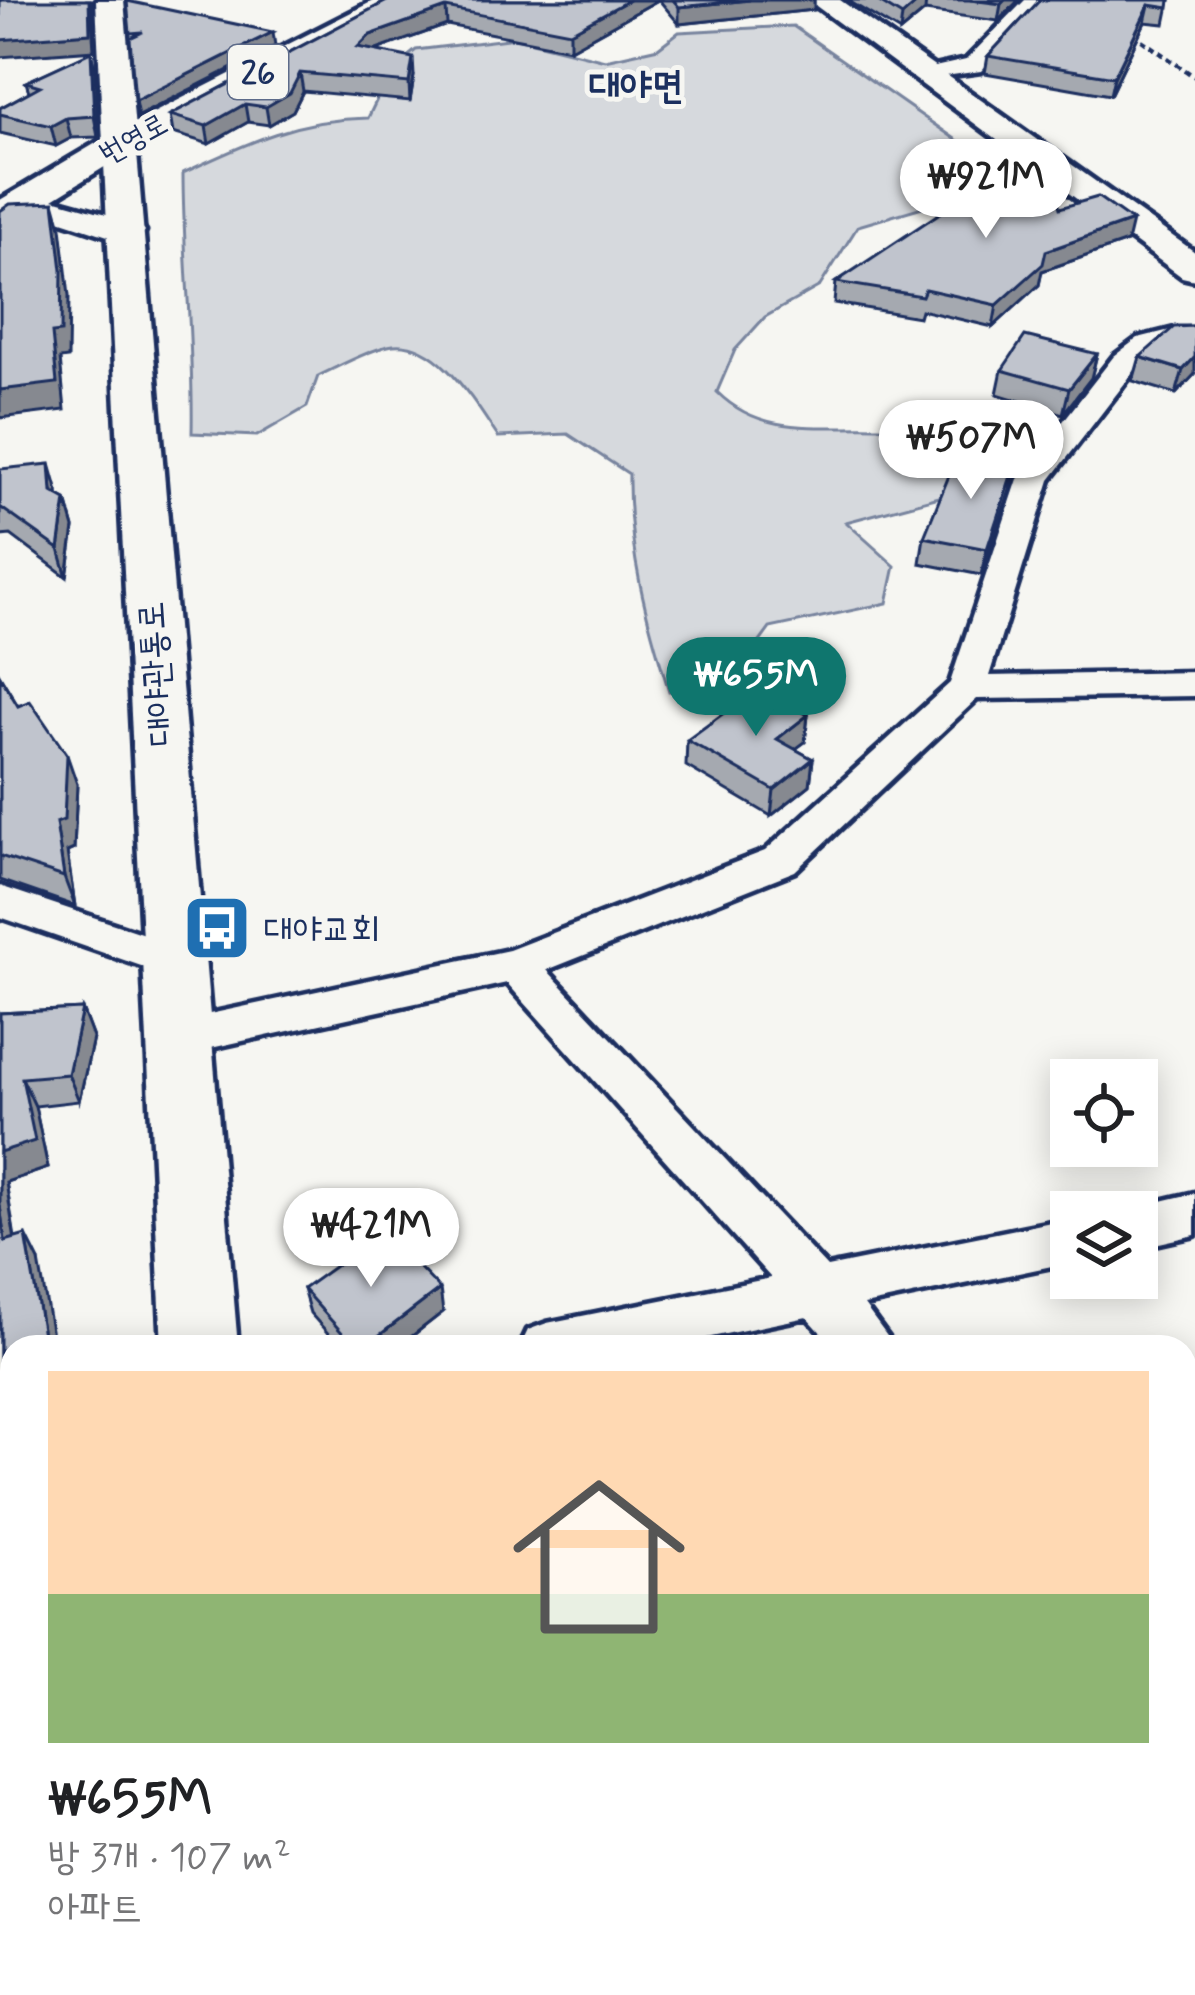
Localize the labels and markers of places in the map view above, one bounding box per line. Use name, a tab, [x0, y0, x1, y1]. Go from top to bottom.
pin: ₩921M	[902, 139, 1070, 241]
pin: ₩507M	[887, 400, 1055, 502]
pin: ₩655M	[672, 637, 840, 739]
bus stop icon: 대야교회	[182, 893, 252, 963]
place label: 대야교회	[264, 908, 380, 955]
pin: ₩421M	[287, 1188, 455, 1290]

